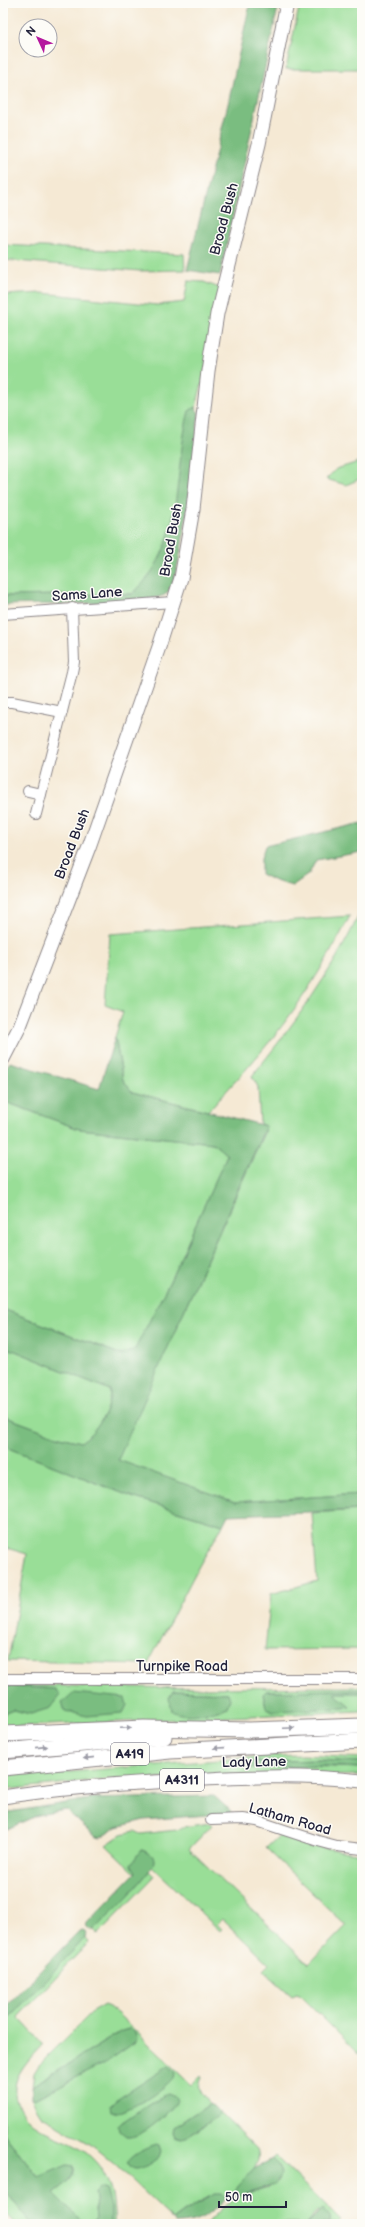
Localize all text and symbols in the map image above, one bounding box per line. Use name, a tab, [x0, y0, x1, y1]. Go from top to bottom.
north arrow	[18, 18, 58, 58]
text: N	[24, 24, 39, 39]
street label: Broad Bush	[206, 181, 242, 257]
street label: Broad Bush	[156, 502, 186, 578]
street label: Sams Lane	[51, 583, 123, 605]
street label: Broad Bush	[51, 806, 93, 882]
street label: Turnpike Road	[136, 1658, 228, 1675]
one-way arrow	[120, 1725, 132, 1732]
one-way arrow	[283, 1725, 295, 1732]
road number: A419	[111, 1743, 149, 1765]
one-way arrow	[36, 1744, 48, 1750]
one-way arrow	[213, 1744, 225, 1751]
street label: Lady Lane	[222, 1753, 286, 1771]
one-way arrow	[83, 1755, 95, 1761]
road number: A4311	[160, 1769, 204, 1791]
street label: Latham Road	[247, 1799, 333, 1839]
scale bar	[219, 2183, 286, 2209]
text: 50 m	[225, 2190, 252, 2205]

